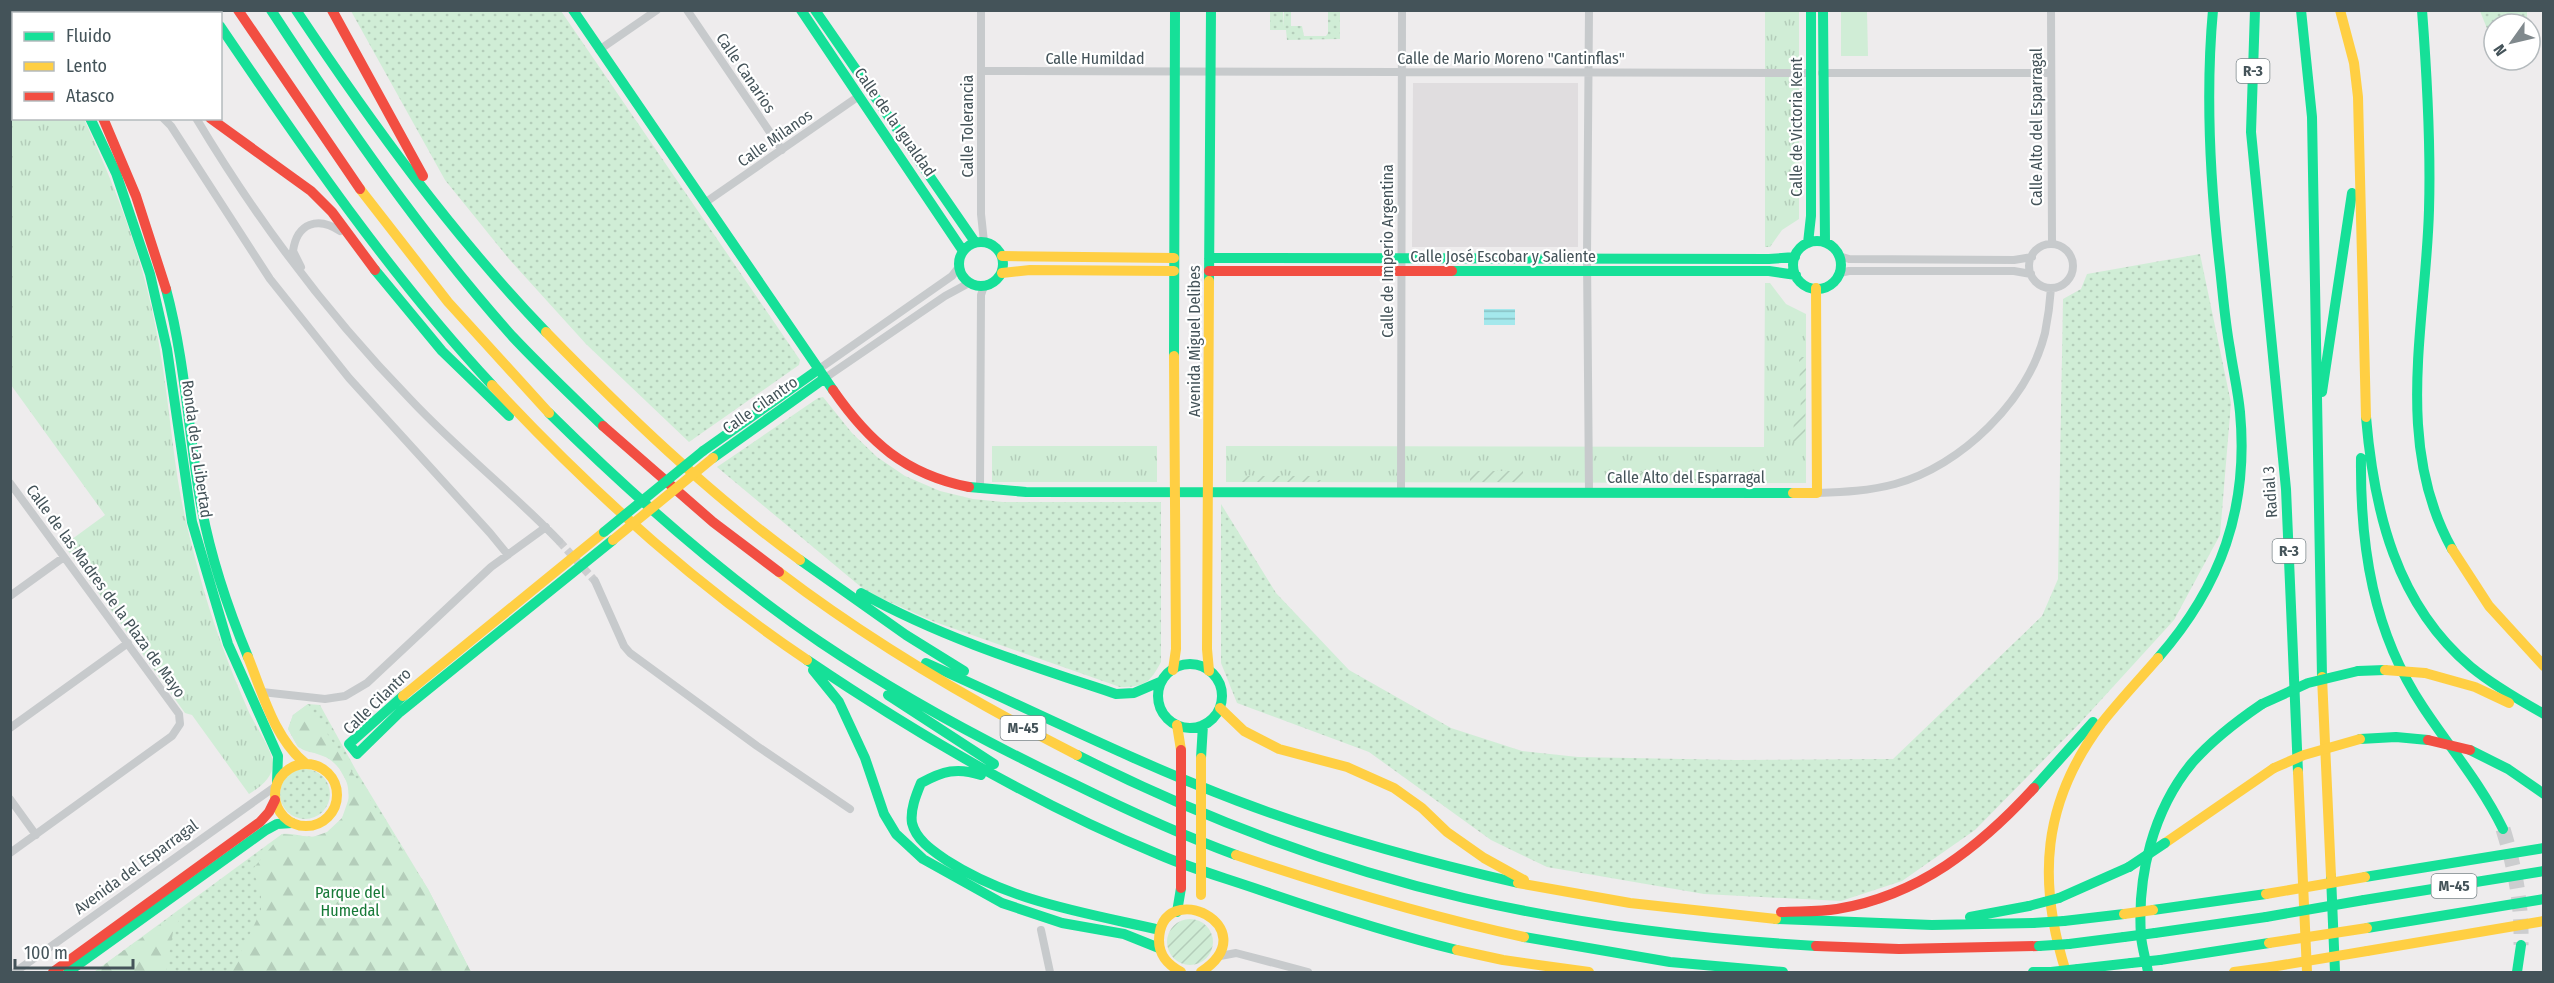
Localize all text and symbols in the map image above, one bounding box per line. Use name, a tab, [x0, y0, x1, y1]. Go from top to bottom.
legend	[12, 12, 222, 120]
north arrow	[2482, 12, 2542, 72]
text: Fluido	[66, 25, 112, 47]
street label: Calle Canarios	[712, 29, 780, 117]
text: N	[2489, 41, 2511, 59]
street label: Calle Alto del Esparragal	[2027, 48, 2046, 206]
street label: Calle Humildad	[1045, 49, 1145, 68]
street label: Calle de Mario Moreno "Cantinflas"	[1397, 49, 1625, 68]
text: Lento	[66, 55, 107, 77]
street label: Calle de Victoria Kent	[1787, 57, 1806, 197]
road number: R-3	[2236, 59, 2270, 83]
street label: Calle de la Igualdad	[850, 64, 940, 180]
street label: Calle Tolerancia	[958, 74, 977, 177]
text: Atasco	[66, 85, 114, 107]
street label: Calle Milanos	[734, 105, 816, 171]
street label: Calle de Imperio Argentina	[1378, 164, 1397, 338]
street label: Calle José Escobar y Saliente	[1410, 247, 1596, 266]
street label: Avenida Miguel Delibes	[1185, 265, 1204, 417]
street label: Calle Cilantro	[719, 372, 801, 438]
street label: Ronda de La Libertad	[178, 379, 216, 519]
street label: Radial 3	[2259, 465, 2281, 519]
street label: Calle Alto del Esparragal	[1607, 468, 1765, 487]
street label: Calle de las Madres de la Plaza de Mayo	[22, 481, 190, 701]
road number: R-3	[2272, 539, 2306, 563]
street label: Calle Cilantro	[339, 664, 415, 738]
road number: M-45	[1000, 716, 1046, 740]
street label: Avenida del Esparragal	[70, 816, 202, 918]
road number: M-45	[2432, 874, 2476, 898]
park label: Parque del Humedal	[315, 883, 385, 920]
scale bar	[15, 932, 134, 970]
text: 100 m	[24, 942, 68, 964]

